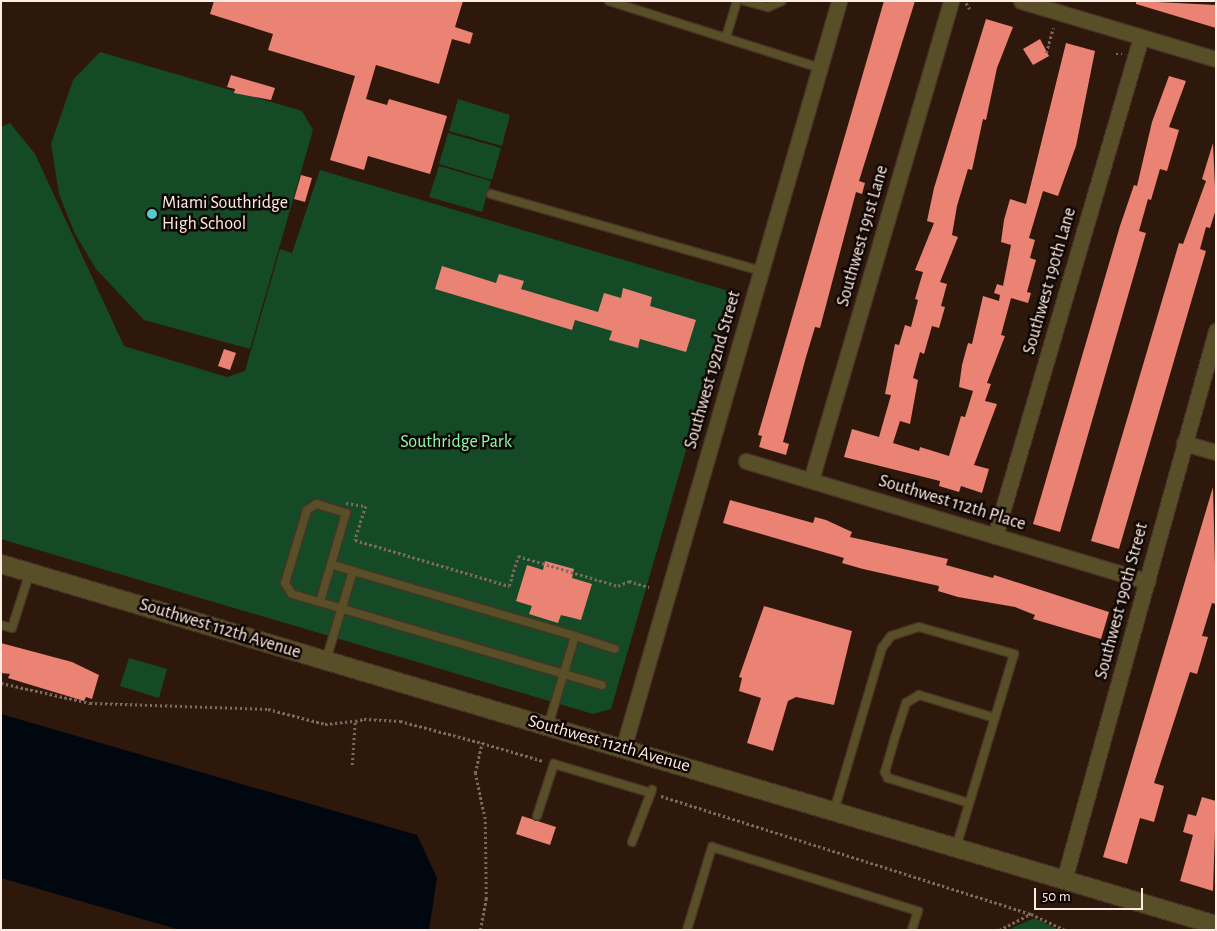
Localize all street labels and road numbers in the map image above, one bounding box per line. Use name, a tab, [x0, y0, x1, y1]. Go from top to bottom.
street label: Southwest 191st Lane	[833, 163, 893, 309]
street label: Southwest 190th Lane	[1019, 205, 1081, 357]
street label: Southwest 192nd Street	[680, 289, 746, 451]
street label: Southwest 112th Place	[876, 470, 1028, 536]
street label: Southwest 190th Street	[1091, 520, 1153, 682]
street label: Southwest 112th Avenue	[137, 594, 303, 664]
street label: Southwest 112th Avenue	[525, 711, 693, 777]

